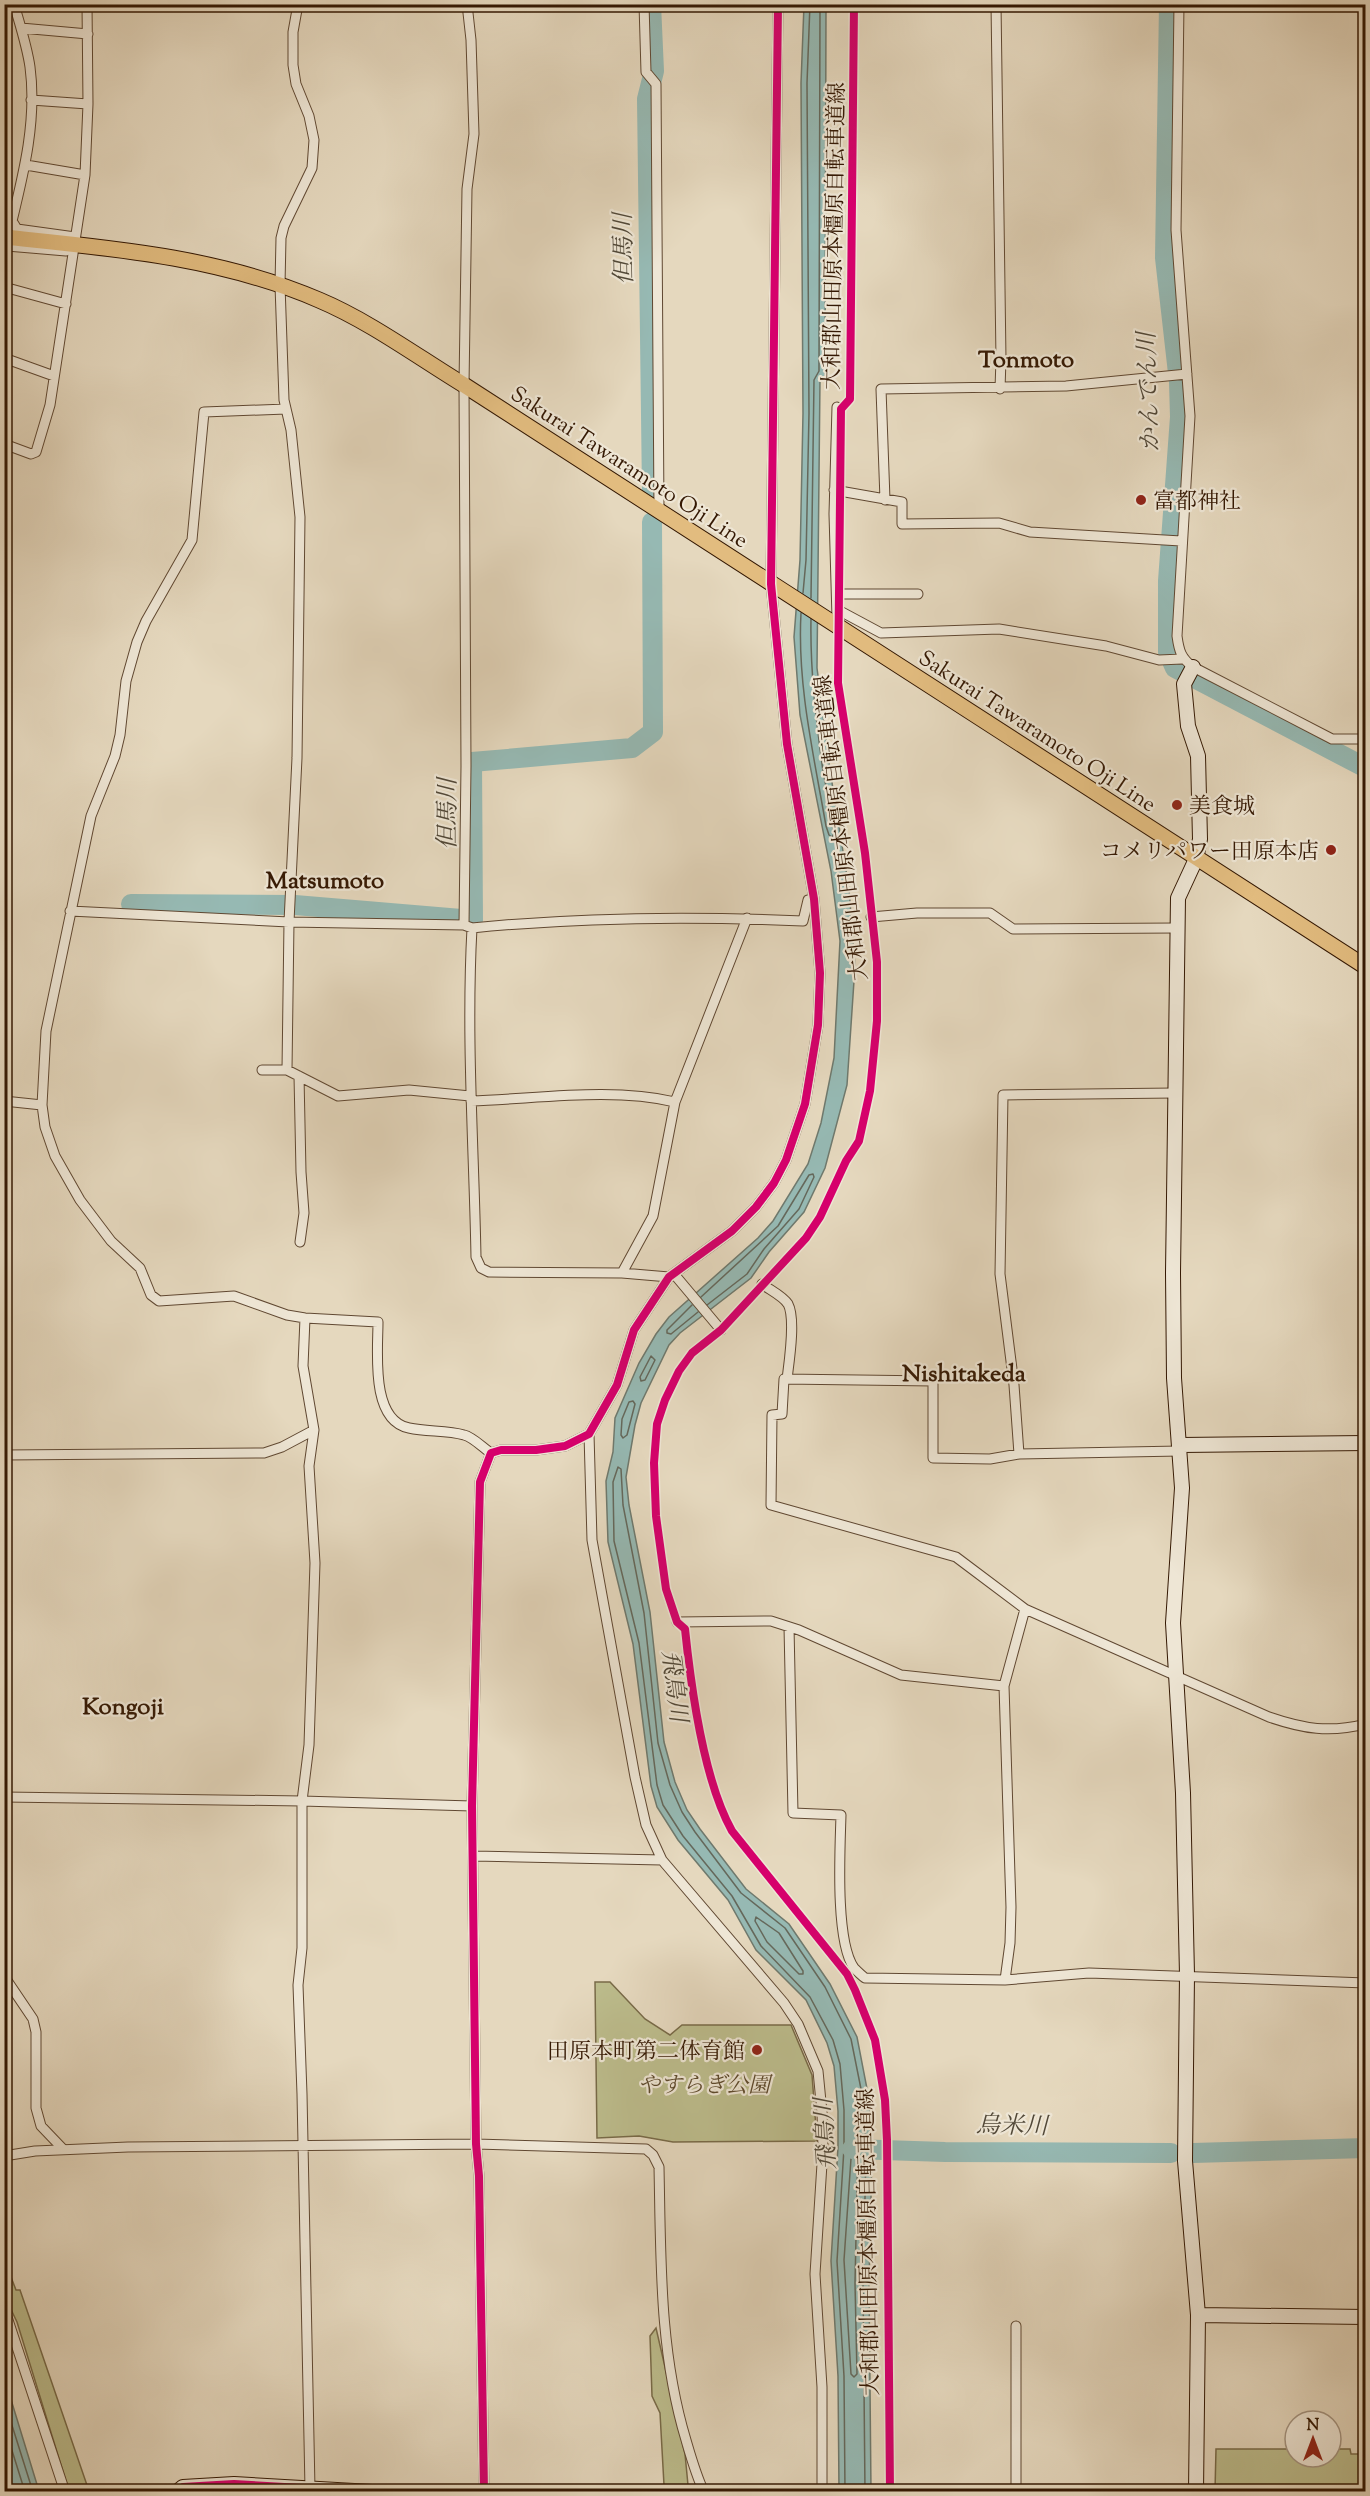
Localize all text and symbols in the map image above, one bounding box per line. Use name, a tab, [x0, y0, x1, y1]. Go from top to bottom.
street label: 大和郡山田原本橿原自転車道線	[817, 82, 855, 390]
water label: 但馬川	[607, 210, 643, 285]
water label: かんでん川	[1131, 328, 1169, 452]
district label: Tonmoto	[978, 344, 1074, 378]
street label: Sakurai Tawaramoto Oji Line	[503, 380, 753, 557]
place label: 富都神社	[1153, 487, 1241, 519]
marker: 富都神社	[1134, 493, 1148, 507]
street label: Sakurai Tawaramoto Oji Line	[911, 644, 1161, 821]
street label: 大和郡山田原本橿原自転車道線	[808, 673, 878, 982]
water label: 但馬川	[432, 775, 466, 850]
place label: 美食城	[1189, 792, 1255, 824]
marker: 美食城	[1170, 798, 1184, 812]
place label: コメリパワー田原本店	[1100, 837, 1319, 869]
marker: コメリパワー田原本店	[1324, 843, 1338, 857]
district label: Matsumoto	[266, 865, 384, 899]
district label: Nishitakeda	[902, 1358, 1027, 1392]
water label: 飛鳥川	[652, 1648, 695, 1727]
district label: Kongoji	[82, 1691, 164, 1725]
place label: 田原本町第二体育館	[547, 2037, 745, 2069]
marker: 田原本町第二体育館	[750, 2043, 764, 2057]
park label: やすらぎ公園	[638, 2071, 773, 2103]
street label: 大和郡山田原本橿原自転車道線	[851, 2088, 889, 2396]
water label: 飛鳥川	[808, 2094, 846, 2171]
water label: 烏米川	[976, 2109, 1051, 2145]
north arrow	[1283, 2409, 1343, 2469]
text: N	[1307, 2415, 1320, 2438]

